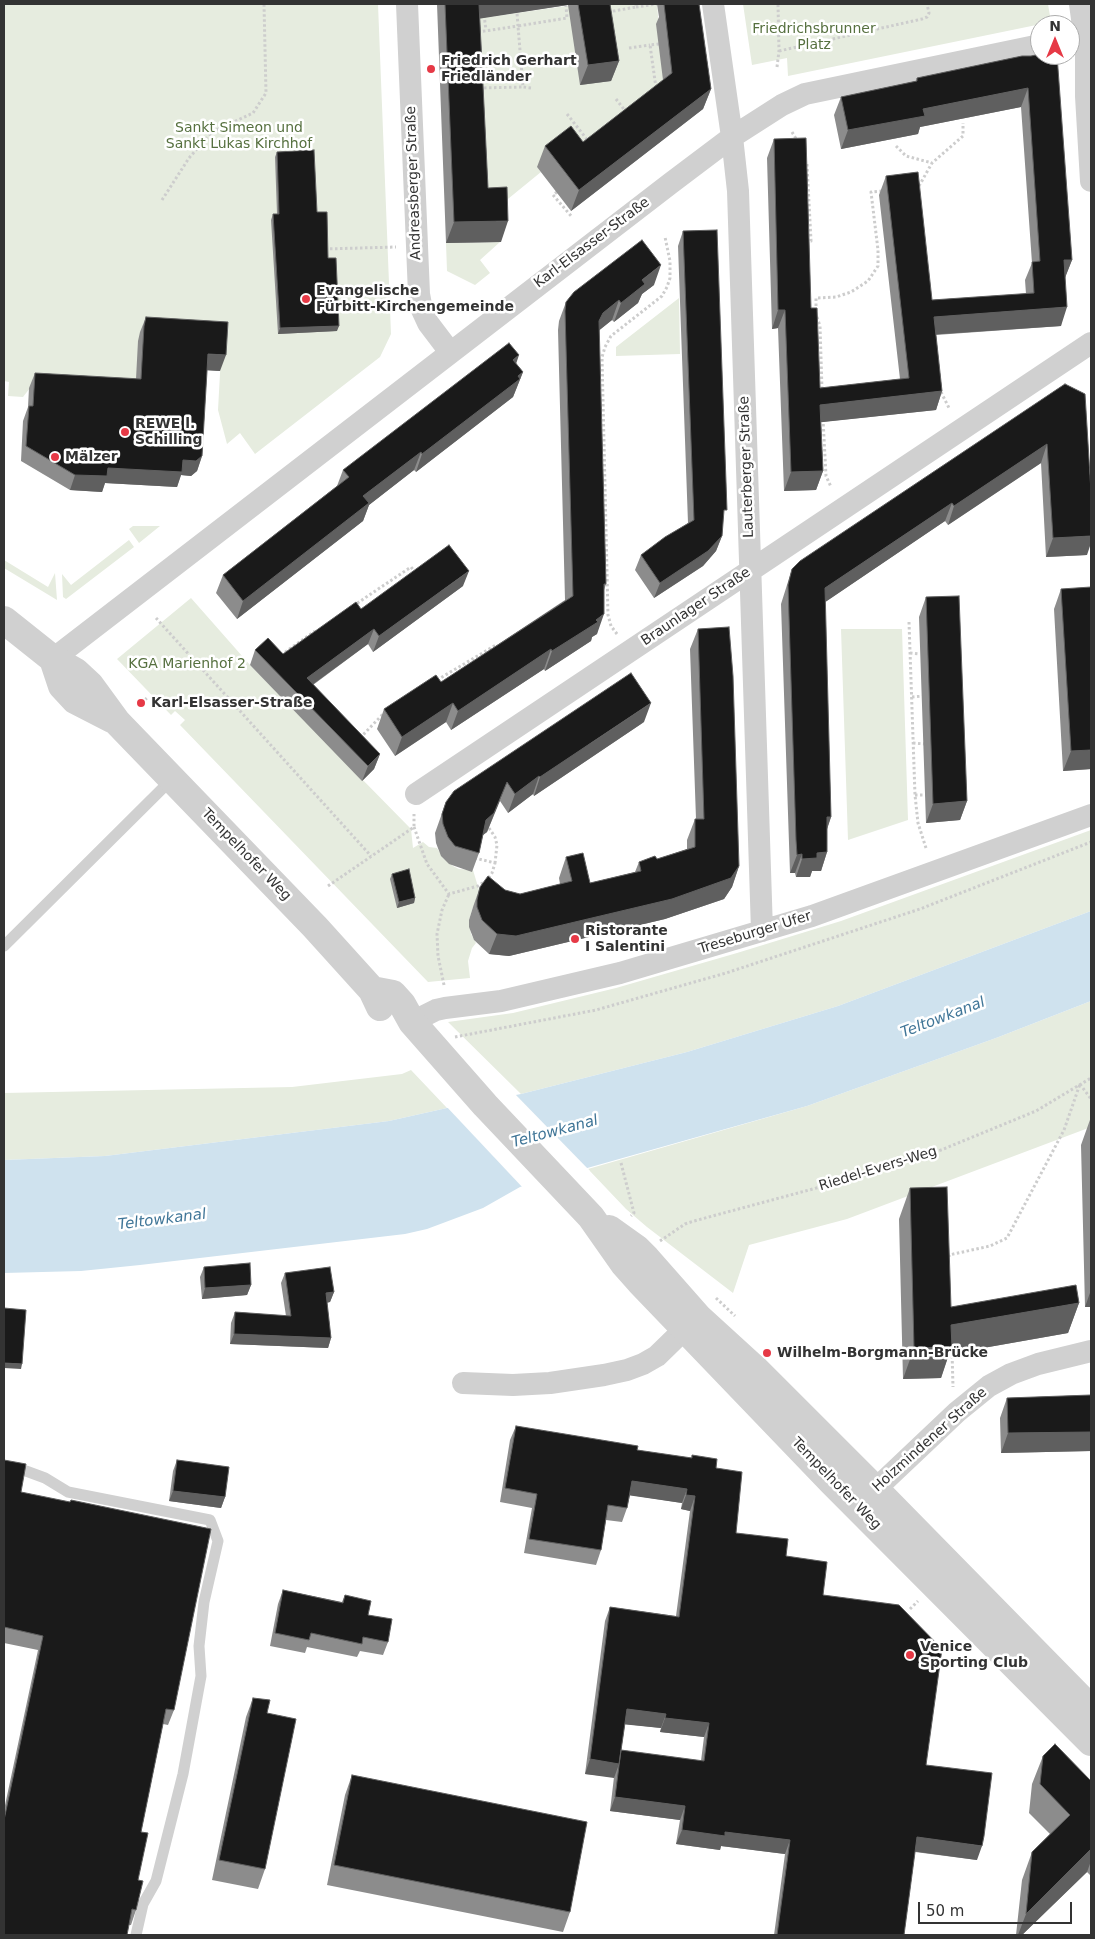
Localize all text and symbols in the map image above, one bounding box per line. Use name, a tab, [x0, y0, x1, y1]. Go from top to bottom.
north arrow	[1030, 15, 1080, 65]
text: N	[1049, 18, 1061, 34]
park label: Friedrichsbrunner Platz	[752, 21, 876, 54]
place label: Friedrich Gerhart Friedländer	[441, 53, 577, 85]
marker: Friedrich Gerhart Friedländer	[425, 63, 437, 75]
street label: Andreasberger Straße	[403, 106, 425, 260]
park label: Sankt Simeon und Sankt Lukas Kirchhof	[166, 120, 312, 152]
street label: Karl-Elsasser-Straße	[531, 194, 653, 292]
place label: Evangelische Fürbitt-Kirchengemeinde	[316, 283, 514, 316]
marker: Evangelische Fürbitt-Kirchengemeinde	[300, 293, 312, 305]
street label: Lauterberger Straße	[736, 396, 758, 538]
place label: REWE l. Schilling	[135, 416, 203, 448]
marker: REWE l. Schilling	[119, 426, 131, 438]
place label: Mälzer	[65, 449, 118, 465]
marker: Mälzer	[49, 451, 61, 463]
street label: Braunlager Straße	[638, 564, 754, 650]
park label: KGA Marienhof 2	[128, 656, 246, 672]
place label: Karl-Elsasser-Straße	[151, 695, 313, 711]
marker: Karl-Elsasser-Straße	[135, 697, 147, 709]
street label: Tempelhofer Weg	[198, 805, 294, 905]
street label: Treseburger Ufer	[697, 908, 813, 958]
place label: Ristorante I Salentini	[585, 923, 668, 956]
marker: Ristorante I Salentini	[569, 933, 581, 945]
water label: Teltowkanal	[898, 994, 988, 1042]
water label: Teltowkanal	[510, 1112, 600, 1152]
street label: Riedel-Evers-Weg	[817, 1143, 939, 1195]
water label: Teltowkanal	[117, 1206, 207, 1234]
place label: Wilhelm-Borgmann-Brücke	[777, 1345, 988, 1361]
marker: Wilhelm-Borgmann-Brücke	[761, 1347, 773, 1359]
street label: Holzmindener Straße	[869, 1384, 991, 1496]
street label: Tempelhofer Weg	[788, 1434, 884, 1534]
place label: Venice Sporting Club	[920, 1639, 1028, 1671]
marker: Venice Sporting Club	[904, 1649, 916, 1661]
scale bar	[920, 1892, 1074, 1924]
text: 50 m	[926, 1902, 964, 1920]

